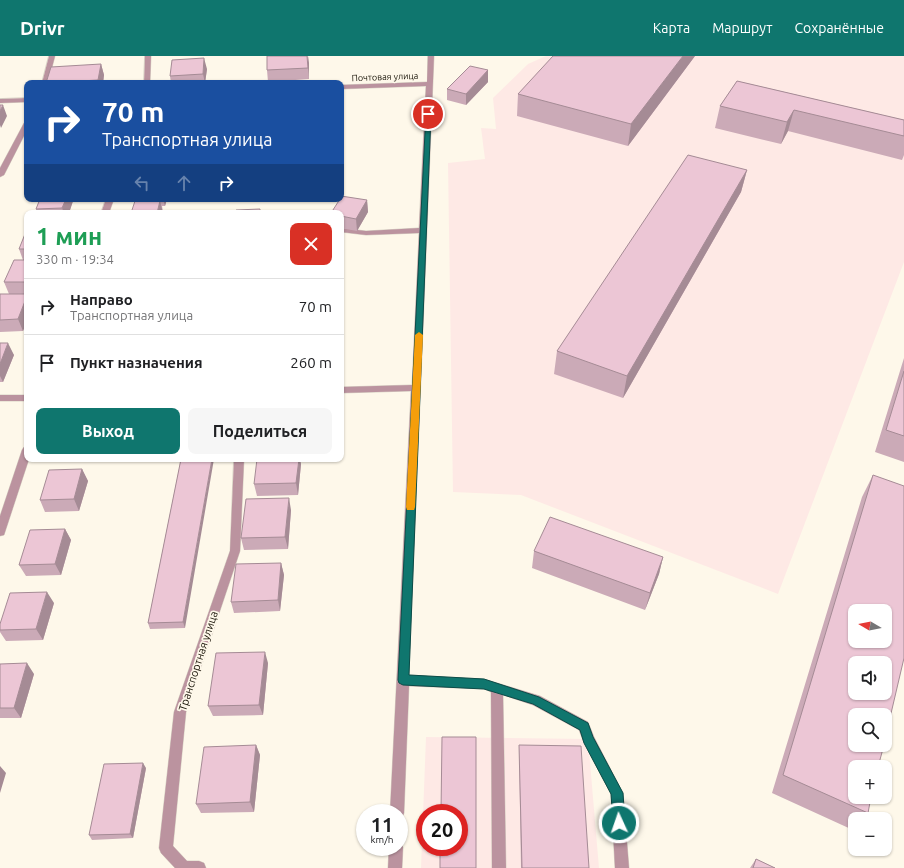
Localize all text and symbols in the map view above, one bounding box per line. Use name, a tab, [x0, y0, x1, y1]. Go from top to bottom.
text: Drivr	[20, 17, 65, 39]
text: Карта	[653, 20, 690, 36]
text: Маршрут	[712, 20, 773, 36]
text: Сохранённые	[795, 20, 884, 36]
street label: Почтовая улица	[352, 71, 418, 83]
icon: right	[36, 96, 88, 148]
text: 70 m	[102, 96, 164, 127]
pin	[411, 97, 445, 131]
icon: arrive	[417, 103, 439, 125]
text: Транспортная улица	[102, 129, 272, 149]
icon: left	[131, 172, 153, 194]
icon: ahead	[173, 172, 195, 194]
icon: right	[215, 172, 237, 194]
text: 1 мин	[36, 223, 102, 250]
button: close	[290, 223, 332, 265]
text: 330 m · 19:34	[36, 252, 114, 266]
text: Направо	[70, 291, 133, 308]
icon: right	[36, 296, 58, 318]
text: 70 m	[299, 298, 332, 315]
text: Транспортная улица	[70, 308, 193, 322]
icon: arrive	[36, 352, 58, 374]
text: Пункт назначения	[70, 354, 203, 371]
text: 260 m	[290, 354, 332, 371]
button: Выход	[36, 408, 180, 454]
button: Поделиться	[188, 408, 332, 454]
north arrow	[848, 604, 892, 648]
map controls	[848, 604, 892, 856]
street label: Транспортная улица	[176, 610, 220, 712]
button: sound	[848, 656, 892, 700]
button: search	[848, 708, 892, 752]
button: +	[848, 760, 892, 804]
position arrow	[598, 802, 640, 844]
speed limit sign: 20	[416, 804, 468, 856]
button: −	[848, 812, 892, 856]
text: 11	[371, 813, 393, 836]
text: km/h	[370, 834, 394, 845]

